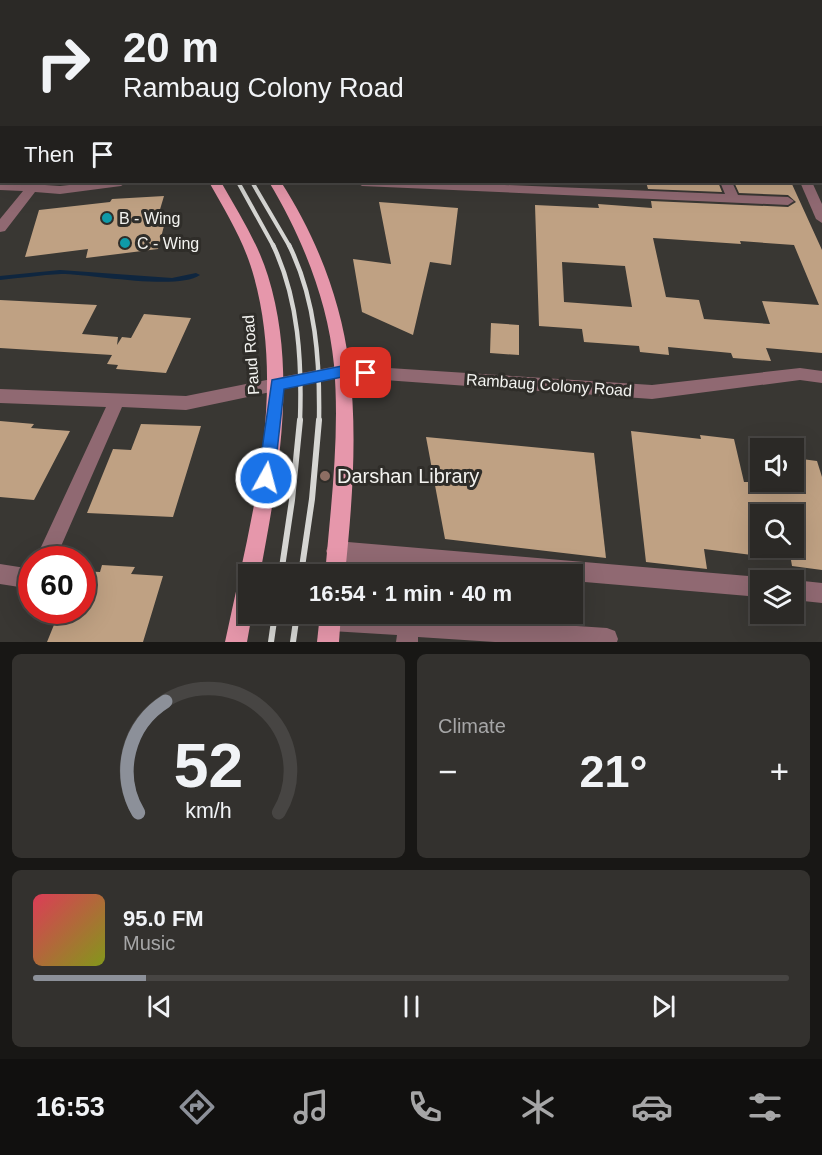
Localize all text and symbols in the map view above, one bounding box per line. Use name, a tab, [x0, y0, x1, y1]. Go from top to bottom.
icon: right	[24, 24, 102, 102]
text: 20 m	[123, 24, 219, 71]
text: Rambaug Colony Road	[123, 73, 404, 103]
icon: arrive	[86, 138, 119, 171]
text: Then	[24, 142, 74, 167]
place label: B - Wing	[119, 210, 180, 227]
marker: B - Wing	[100, 211, 114, 225]
place label: C - Wing	[137, 235, 199, 252]
marker: C - Wing	[118, 236, 132, 250]
street label: Paud Road	[240, 314, 262, 396]
pin	[340, 347, 391, 398]
icon: arrive	[349, 356, 382, 389]
street label: Rambaug Colony Road	[465, 371, 633, 399]
map controls	[750, 438, 804, 624]
button: sound	[750, 438, 804, 492]
position arrow	[234, 446, 298, 510]
place label: Darshan Library	[337, 465, 479, 487]
marker: Darshan Library	[318, 469, 332, 483]
button: search	[750, 504, 804, 558]
speed limit sign: 60	[18, 546, 96, 624]
button: layers	[750, 570, 804, 624]
text: 16:54 · 1 min · 40 m	[309, 581, 512, 606]
text: Climate	[438, 715, 506, 737]
text: 52	[174, 731, 243, 800]
text: 21°	[579, 746, 648, 797]
text: −	[438, 753, 457, 790]
text: +	[770, 753, 789, 790]
text: km/h	[185, 799, 232, 823]
text: 95.0 FM	[123, 906, 204, 931]
text: Music	[123, 932, 175, 954]
icon: previous	[143, 990, 176, 1023]
icon: pause	[395, 990, 428, 1023]
icon: next	[647, 990, 680, 1023]
icon: directions	[176, 1086, 218, 1128]
icon: music	[290, 1086, 332, 1128]
icon: phone	[404, 1086, 446, 1128]
icon: climate	[517, 1086, 559, 1128]
icon: car	[631, 1086, 673, 1128]
icon: filters	[744, 1086, 786, 1128]
text: 16:53	[36, 1092, 105, 1122]

